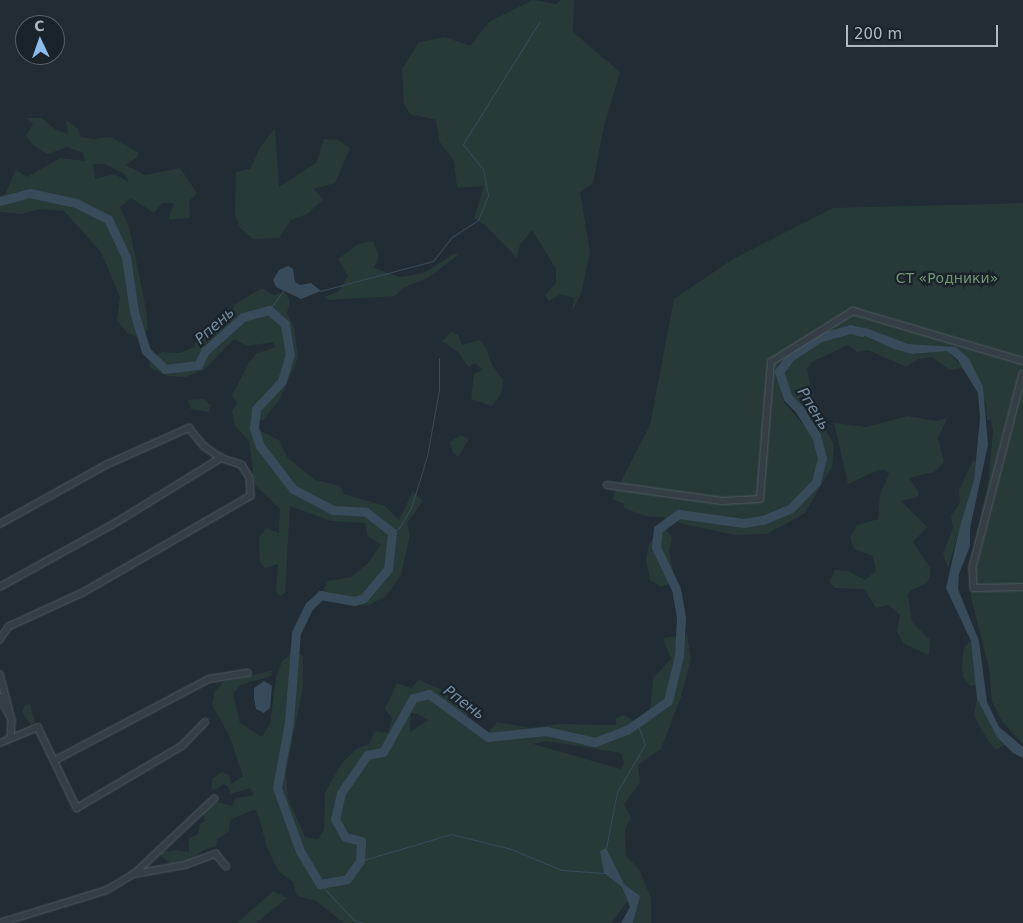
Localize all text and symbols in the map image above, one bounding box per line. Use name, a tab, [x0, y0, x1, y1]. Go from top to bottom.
north arrow	[15, 15, 65, 65]
scale bar	[848, 15, 1000, 47]
text: С	[34, 18, 45, 34]
text: 200 m	[854, 25, 902, 43]
park label: СТ «Родники»	[896, 270, 998, 286]
water label: Рпень	[192, 304, 238, 348]
water label: Рпень	[793, 384, 833, 434]
water label: Рпень	[440, 682, 488, 724]

